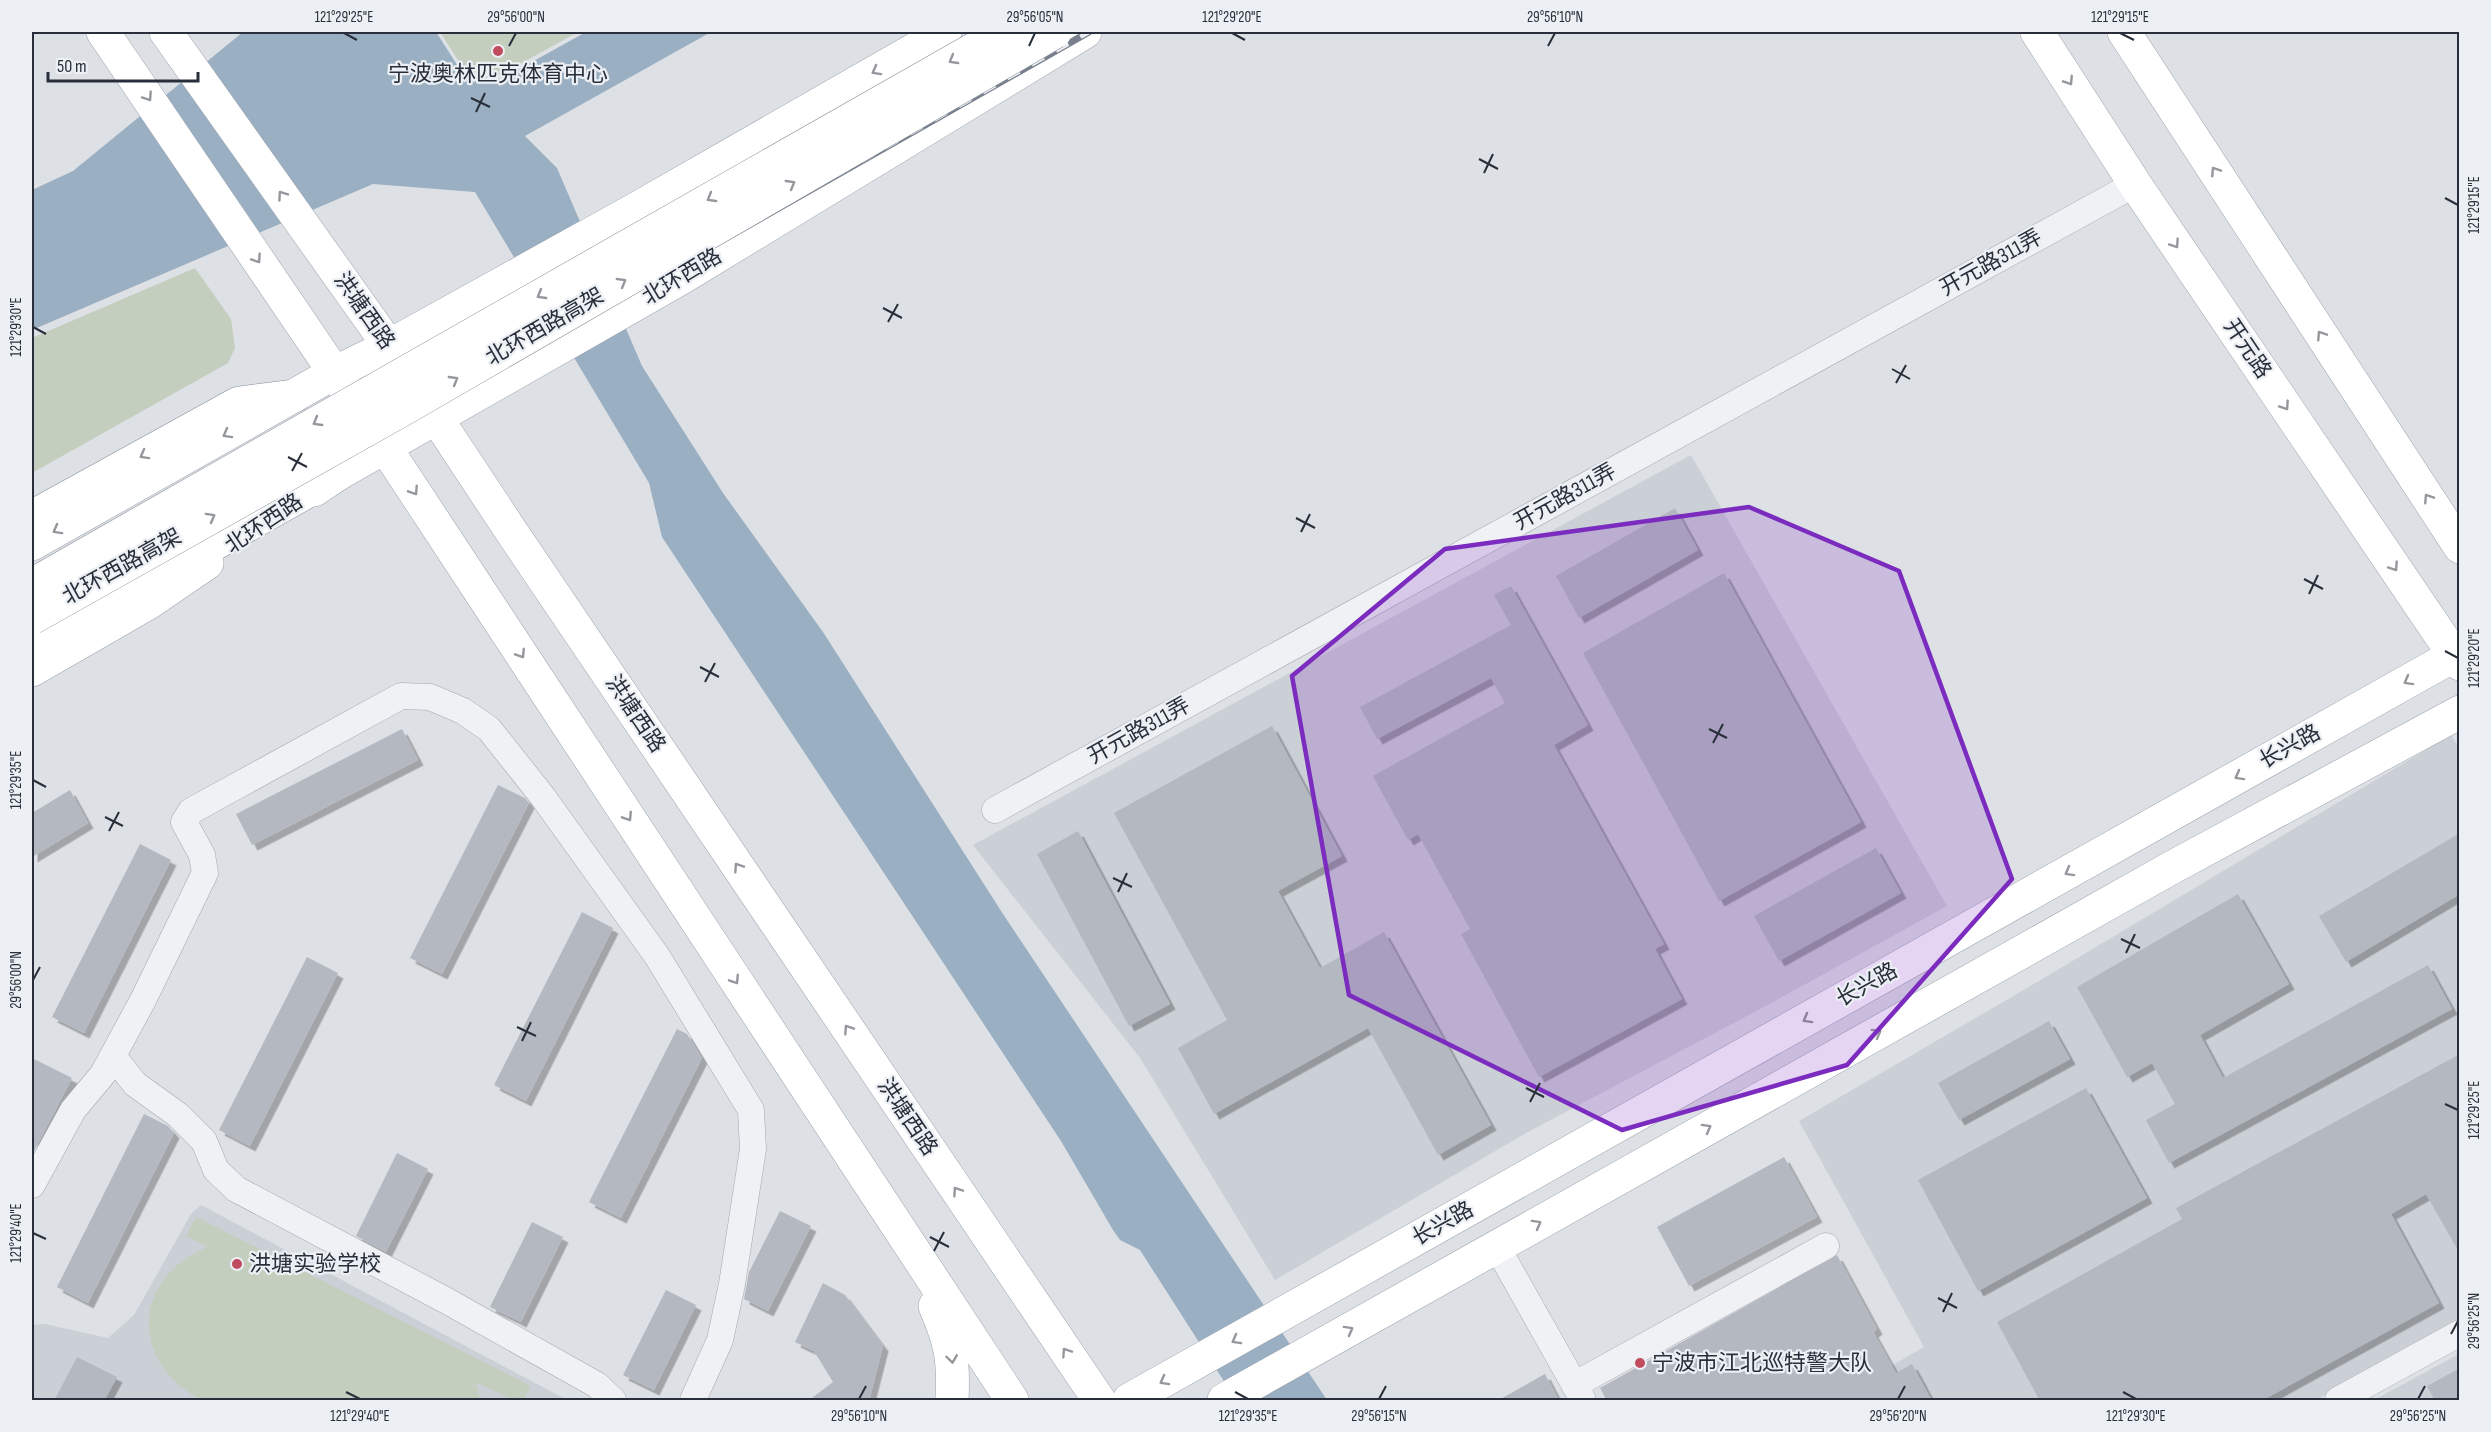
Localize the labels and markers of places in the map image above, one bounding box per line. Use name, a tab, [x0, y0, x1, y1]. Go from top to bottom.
marker: 宁波奥林匹克体育中心	[491, 44, 505, 58]
place label: 宁波奥林匹克体育中心	[388, 61, 608, 88]
place label: 洪塘实验学校	[249, 1251, 381, 1278]
marker: 洪塘实验学校	[230, 1257, 244, 1271]
place label: 宁波市江北巡特警大队	[1652, 1350, 1872, 1377]
marker: 宁波市江北巡特警大队	[1633, 1356, 1647, 1370]

